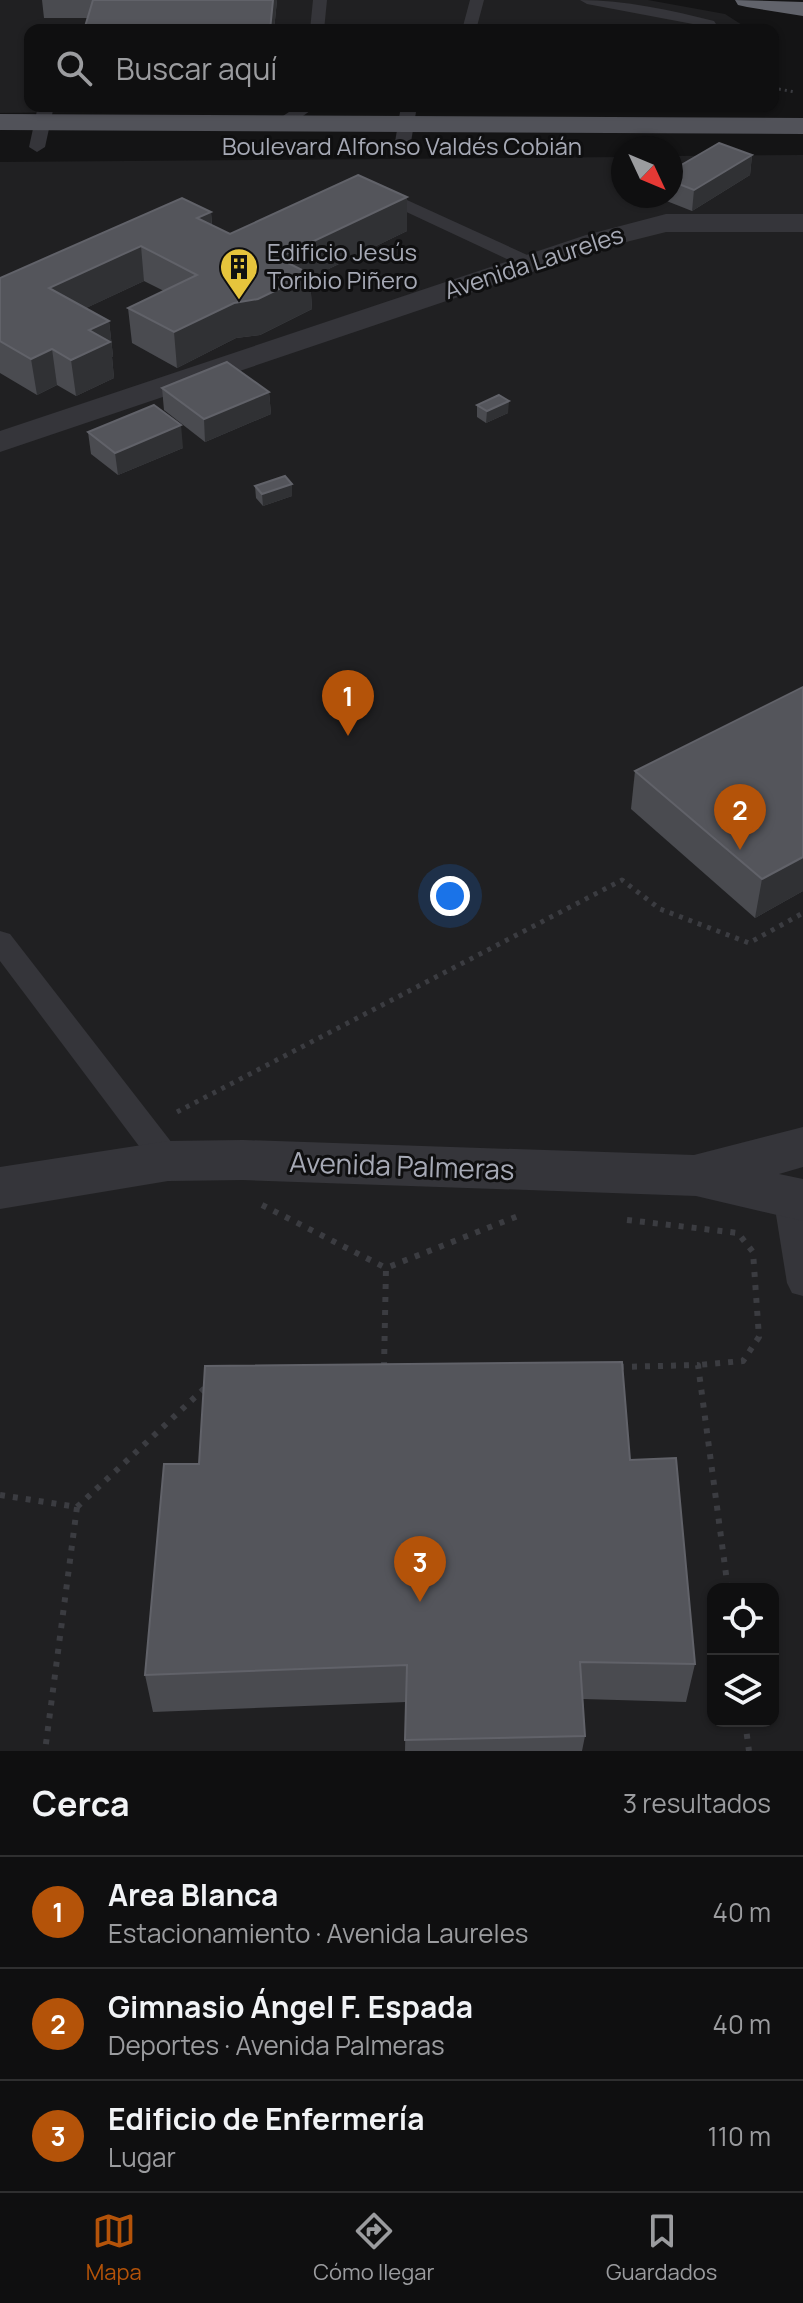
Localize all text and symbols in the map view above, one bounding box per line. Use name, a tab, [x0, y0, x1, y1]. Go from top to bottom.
search box	[24, 24, 779, 112]
icon: search	[52, 46, 96, 90]
text: Buscar aquí	[116, 48, 277, 89]
street label: Boulevard Alfonso Valdés Cobián	[222, 129, 582, 162]
north arrow	[611, 136, 683, 208]
street label: Avenida Laureles	[440, 217, 627, 306]
place label: Edificio Jesús Toribio Piñero	[267, 235, 418, 296]
building icon: Edificio Jesús Toribio Piñero	[218, 246, 260, 301]
pin: 1	[322, 670, 374, 736]
pin: 2	[714, 784, 766, 850]
your location	[430, 876, 470, 916]
street label: Avenida Palmeras	[289, 1142, 515, 1188]
pin: 3	[394, 1536, 446, 1602]
map controls	[707, 1583, 779, 1727]
button: locate	[707, 1583, 779, 1655]
button: layers	[707, 1655, 779, 1727]
text: Cerca	[32, 1780, 130, 1826]
text: 3 resultados	[623, 1785, 771, 1821]
text: Area Blanca	[108, 1874, 278, 1915]
text: 1	[52, 1894, 64, 1930]
text: 40 m	[713, 1894, 771, 1930]
text: Estacionamiento · Avenida Laureles	[108, 1915, 528, 1951]
text: Gimnasio Ángel F. Espada	[108, 1986, 473, 2027]
text: 2	[50, 2006, 66, 2042]
text: 40 m	[713, 2006, 771, 2042]
text: Deportes · Avenida Palmeras	[108, 2027, 445, 2063]
text: Edificio de Enfermería	[108, 2098, 425, 2139]
text: 3	[50, 2118, 66, 2154]
text: 110 m	[708, 2118, 771, 2154]
text: Lugar	[108, 2139, 176, 2175]
tab: Mapa	[86, 2209, 142, 2287]
tab: Cómo llegar	[313, 2209, 434, 2287]
tab: Guardados	[606, 2209, 717, 2287]

